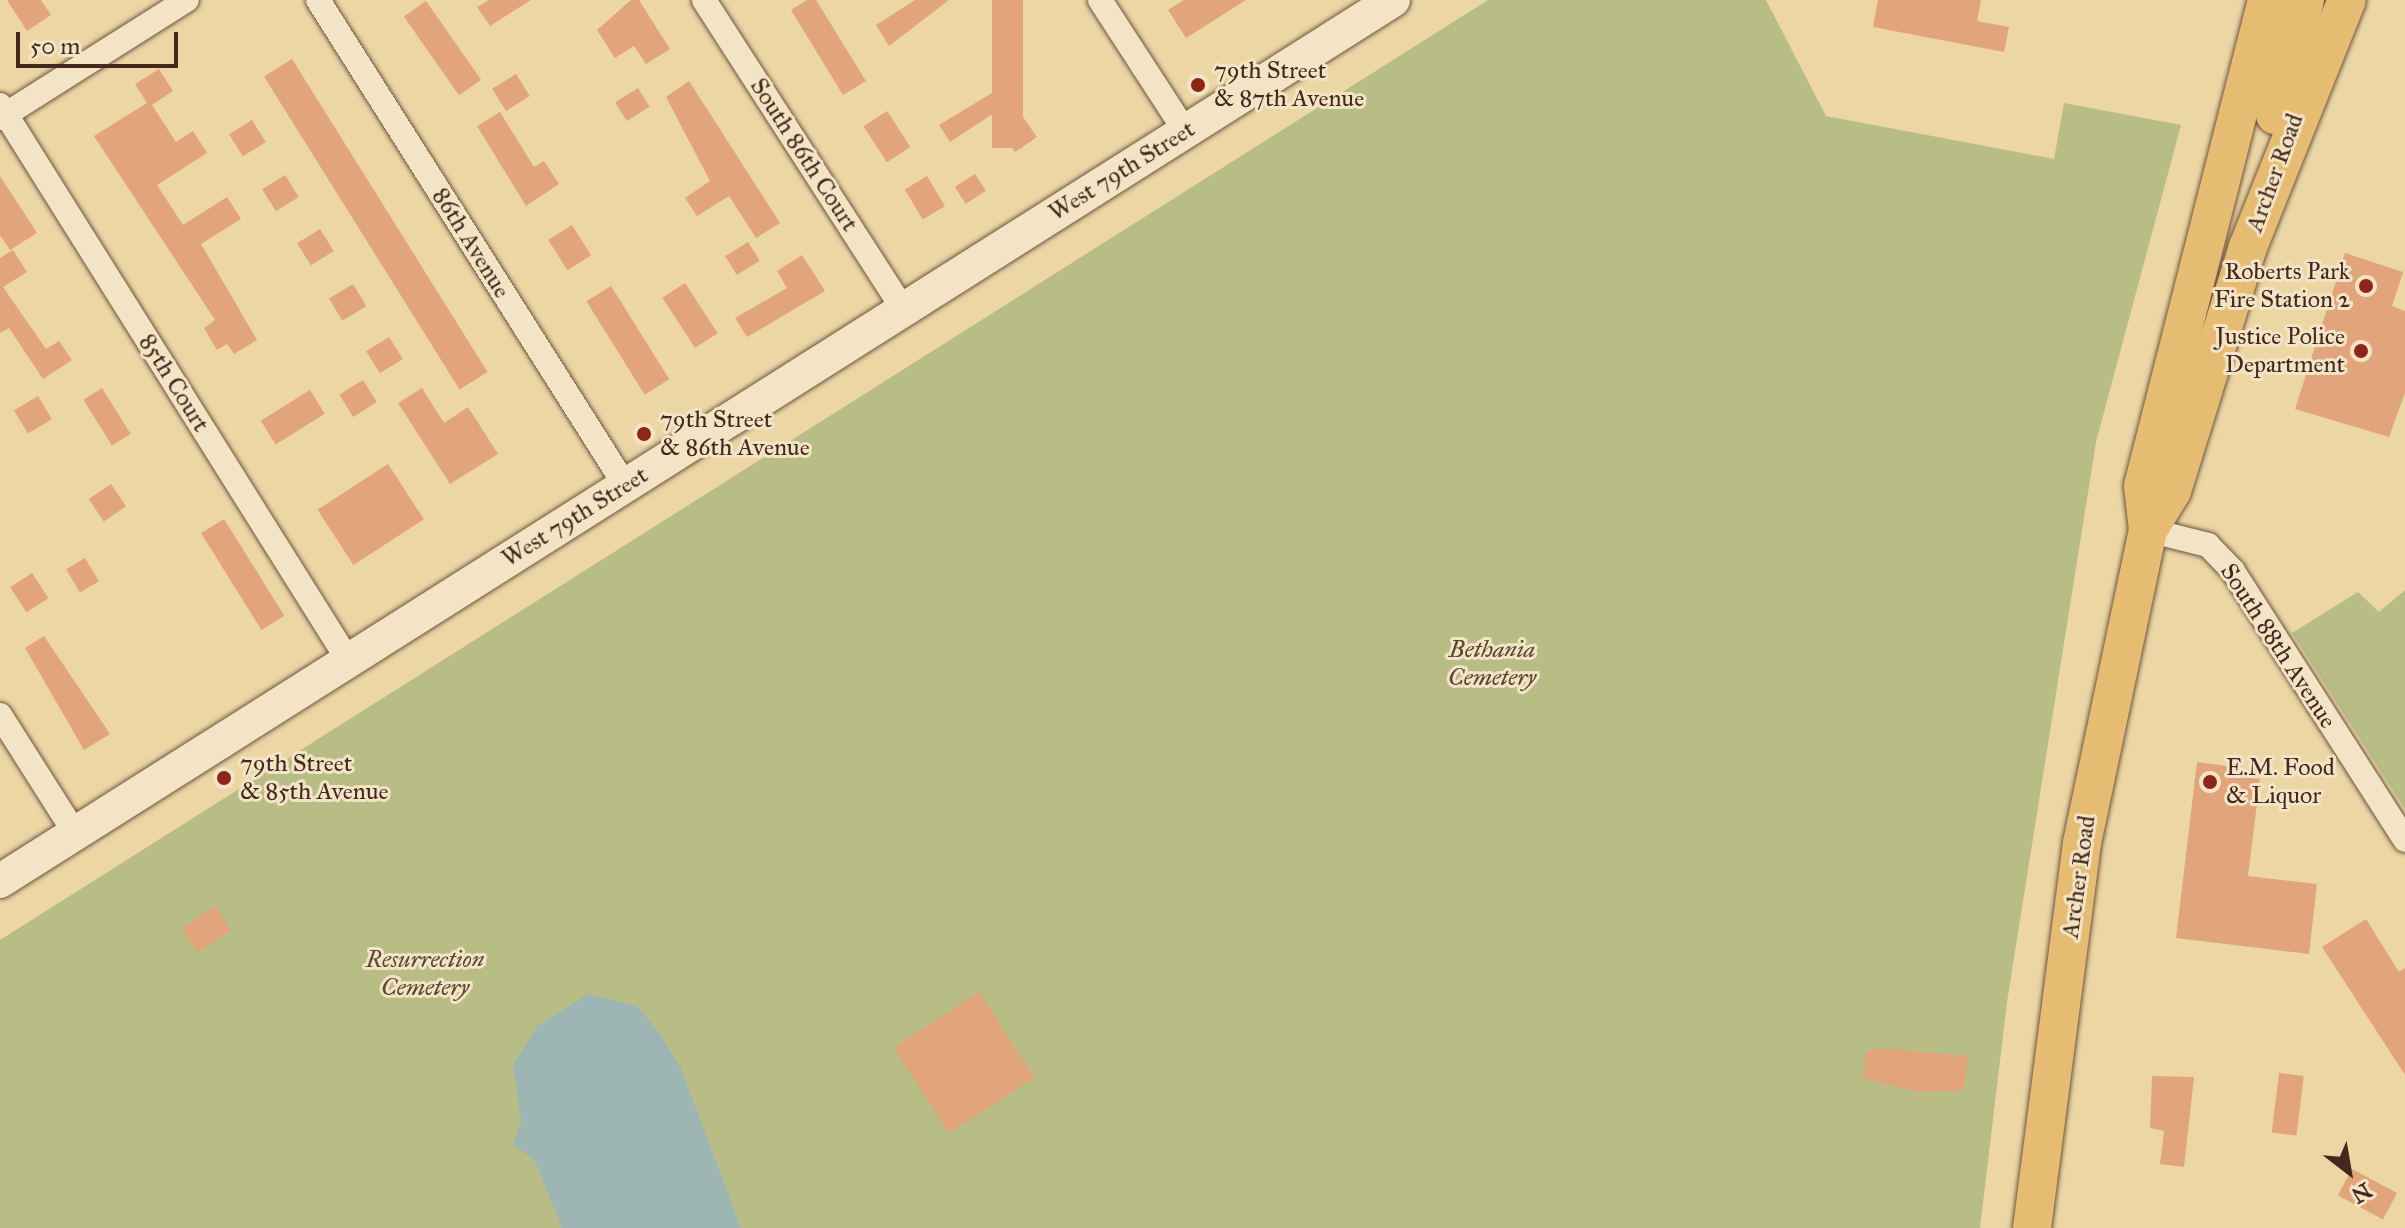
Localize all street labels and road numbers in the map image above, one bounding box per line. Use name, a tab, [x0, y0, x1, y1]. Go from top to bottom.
street label: South 86th Court	[744, 73, 864, 237]
street label: Archer Road	[2240, 110, 2310, 236]
street label: West 79th Street	[1044, 115, 1200, 227]
street label: 86th Avenue	[426, 183, 516, 303]
street label: 85th Court	[133, 329, 215, 437]
street label: West 79th Street	[497, 461, 653, 573]
street label: South 88th Avenue	[2214, 558, 2342, 734]
street label: Archer Road	[2056, 814, 2102, 940]

